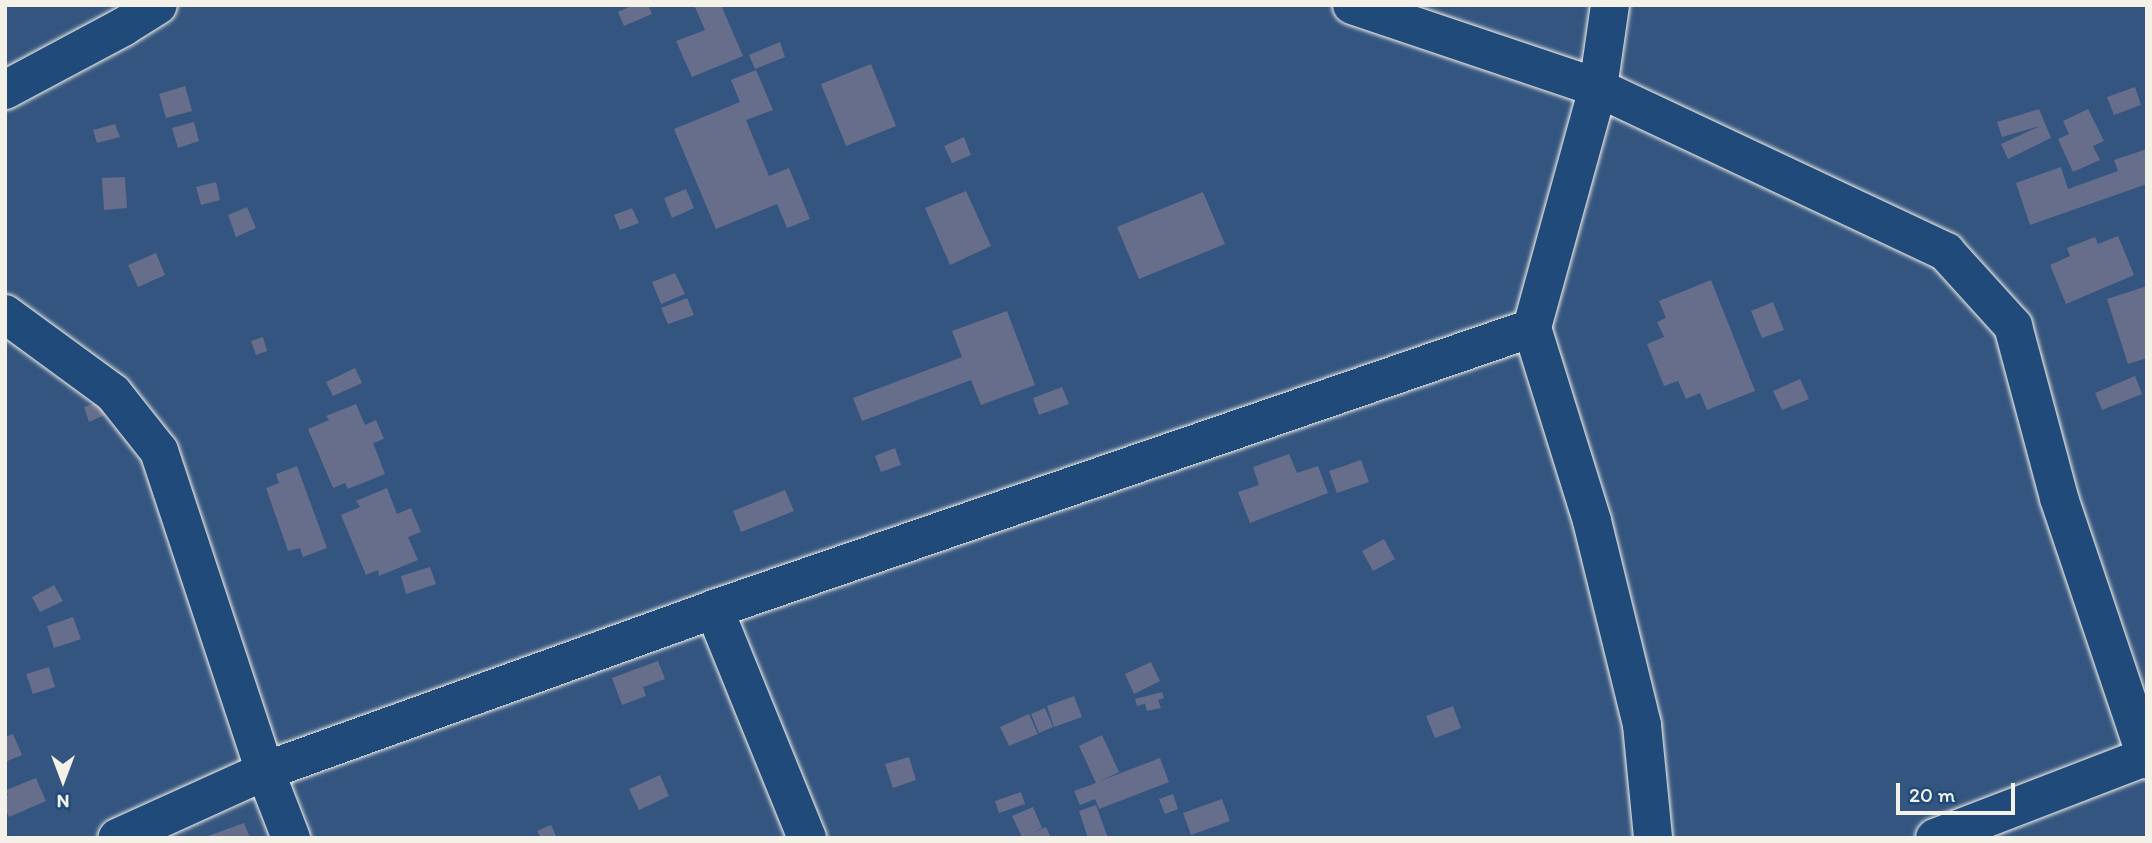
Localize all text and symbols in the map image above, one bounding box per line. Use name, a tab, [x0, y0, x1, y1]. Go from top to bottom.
north arrow	[28, 745, 98, 815]
scale bar	[1900, 770, 2019, 814]
text: 20 m	[1909, 782, 1955, 807]
text: N	[57, 790, 69, 813]

